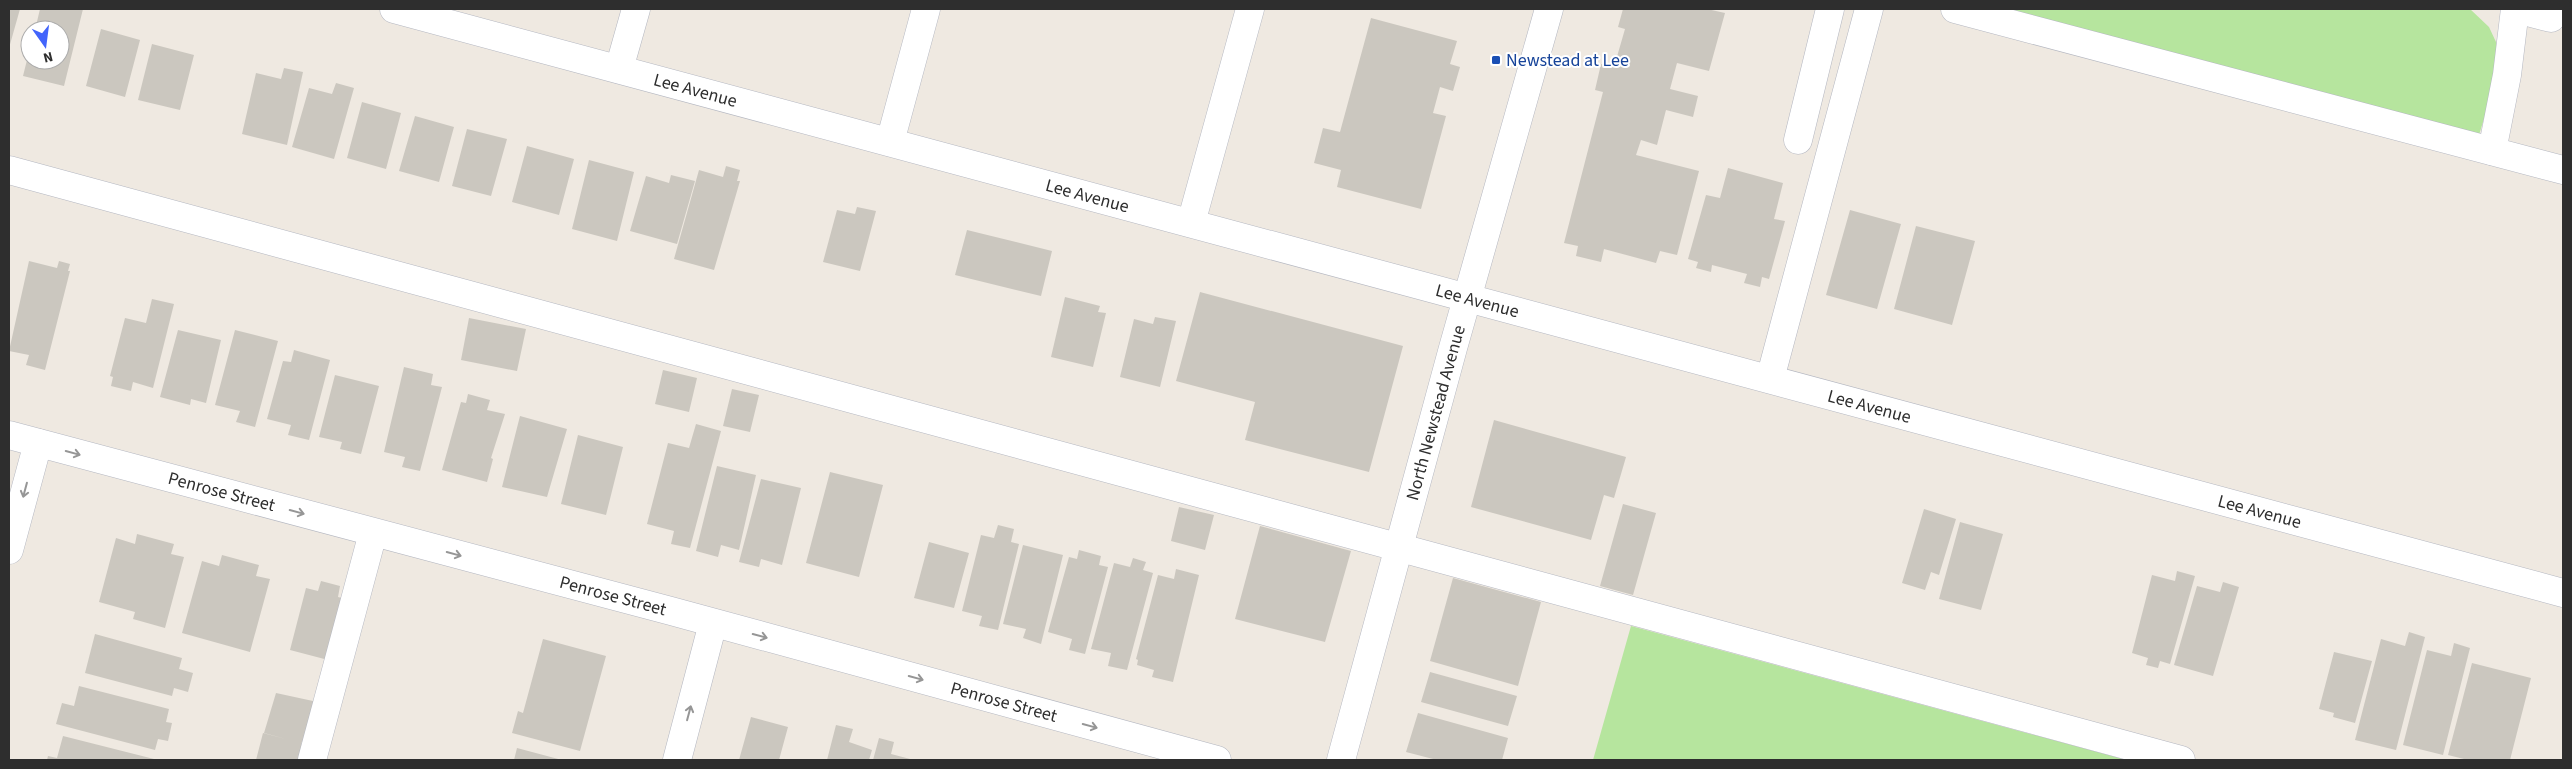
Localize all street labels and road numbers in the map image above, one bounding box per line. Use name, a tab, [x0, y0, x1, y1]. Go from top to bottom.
street label: Lee Avenue	[651, 67, 740, 113]
street label: Lee Avenue	[1043, 172, 1132, 219]
street label: Lee Avenue	[1433, 278, 1522, 324]
street label: North Newstead Avenue	[1400, 322, 1471, 503]
street label: Lee Avenue	[1825, 383, 1914, 429]
street label: Penrose Street	[165, 465, 278, 518]
street label: Lee Avenue	[2215, 488, 2304, 535]
street label: Penrose Street	[557, 569, 669, 622]
street label: Penrose Street	[948, 675, 1060, 728]

